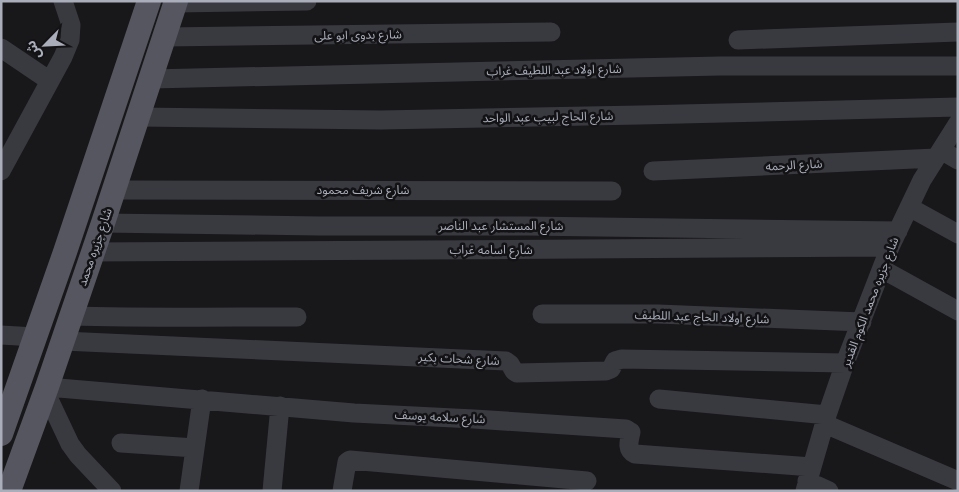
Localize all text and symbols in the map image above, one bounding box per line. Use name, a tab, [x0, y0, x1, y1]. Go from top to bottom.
north arrow	[20, 20, 70, 70]
street label: شارع بدوى ابو على	[314, 27, 402, 45]
text: ش	[22, 38, 44, 62]
street label: شارع اولاد عبد اللطيف غراب	[486, 62, 622, 80]
street label: شارع الحاج لبيب عبد الواحد	[482, 109, 614, 127]
street label: شارع الرحمه	[765, 157, 823, 175]
street label: شارع شريف محمود	[317, 183, 409, 199]
street label: شارع جزيره محمد	[75, 206, 117, 288]
street label: شارع المستشار عبد الناصر	[438, 219, 563, 235]
street label: شارع جزيره محمد الكوم القدير	[838, 235, 903, 371]
street label: شارع اسامه غراب	[449, 243, 533, 259]
street label: شارع اولاد الحاج عبد اللطيف	[634, 308, 770, 328]
street label: شارع شحات بكير	[417, 350, 500, 370]
street label: شارع سلامه يوسف	[394, 408, 486, 428]

